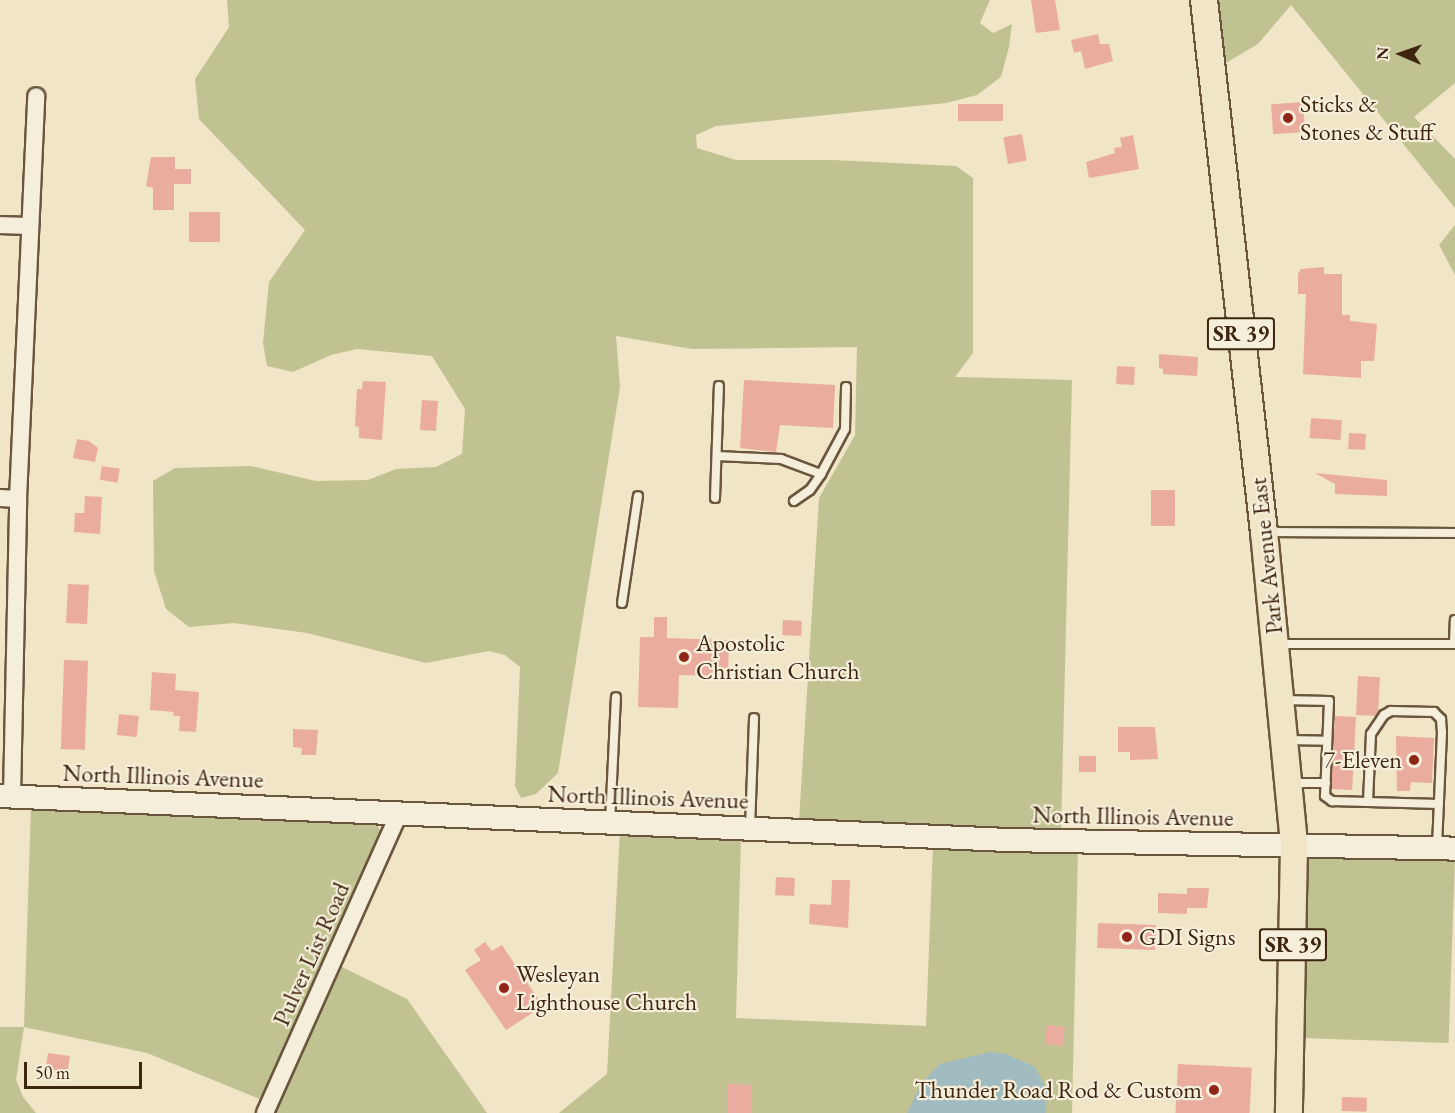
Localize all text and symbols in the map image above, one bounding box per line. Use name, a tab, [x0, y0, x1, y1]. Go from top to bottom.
north arrow	[1371, 24, 1431, 84]
text: N	[1372, 47, 1393, 60]
place label: Sticks & Stones & Stuff	[1300, 90, 1433, 146]
marker: Sticks & Stones & Stuff	[1281, 111, 1295, 125]
road number: SR 39	[1206, 315, 1276, 353]
street label: Park Avenue East	[1243, 476, 1289, 636]
place label: Apostolic Christian Church	[696, 629, 860, 685]
marker: Apostolic Christian Church	[677, 650, 691, 664]
place label: 7-Eleven	[1323, 746, 1402, 774]
marker: 7-Eleven	[1407, 753, 1421, 767]
street label: North Illinois Avenue	[62, 758, 264, 794]
street label: North Illinois Avenue	[547, 779, 749, 815]
street label: North Illinois Avenue	[1032, 800, 1234, 832]
street label: Pulver List Road	[267, 878, 355, 1030]
place label: GDI Signs	[1139, 923, 1235, 951]
road number: SR 39	[1258, 926, 1328, 964]
marker: GDI Signs	[1120, 930, 1134, 944]
place label: Wesleyan Lighthouse Church	[516, 960, 697, 1016]
marker: Wesleyan Lighthouse Church	[497, 981, 511, 995]
scale bar	[27, 1050, 146, 1088]
text: 50 m	[35, 1061, 70, 1084]
place label: Thunder Road Rod & Custom	[914, 1076, 1202, 1104]
marker: Thunder Road Rod & Custom	[1207, 1083, 1221, 1097]

